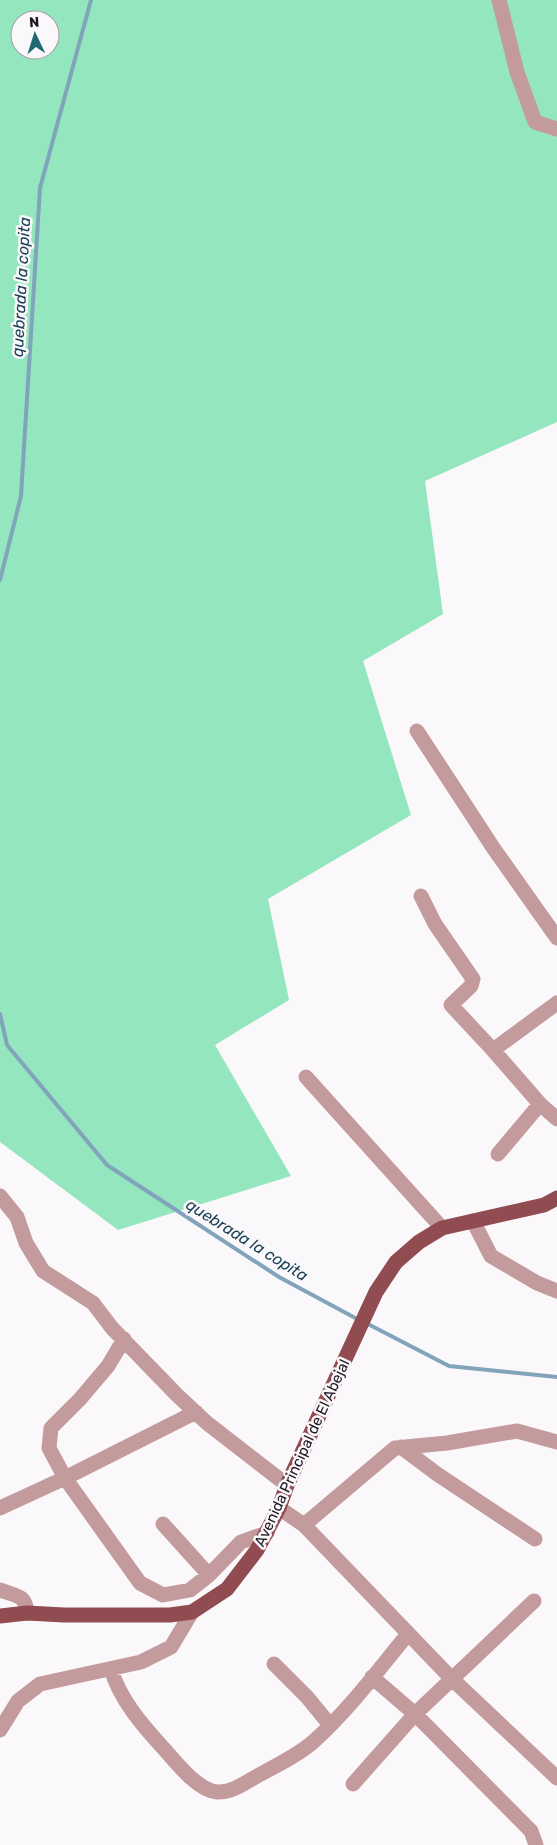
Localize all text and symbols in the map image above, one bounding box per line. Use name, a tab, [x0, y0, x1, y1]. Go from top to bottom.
north arrow	[10, 10, 60, 60]
text: N	[29, 14, 40, 31]
water label: quebrada la copita	[8, 217, 34, 357]
water label: quebrada la copita	[183, 1195, 311, 1285]
street label: Avenida Principal de El Abejal	[251, 1357, 353, 1549]

